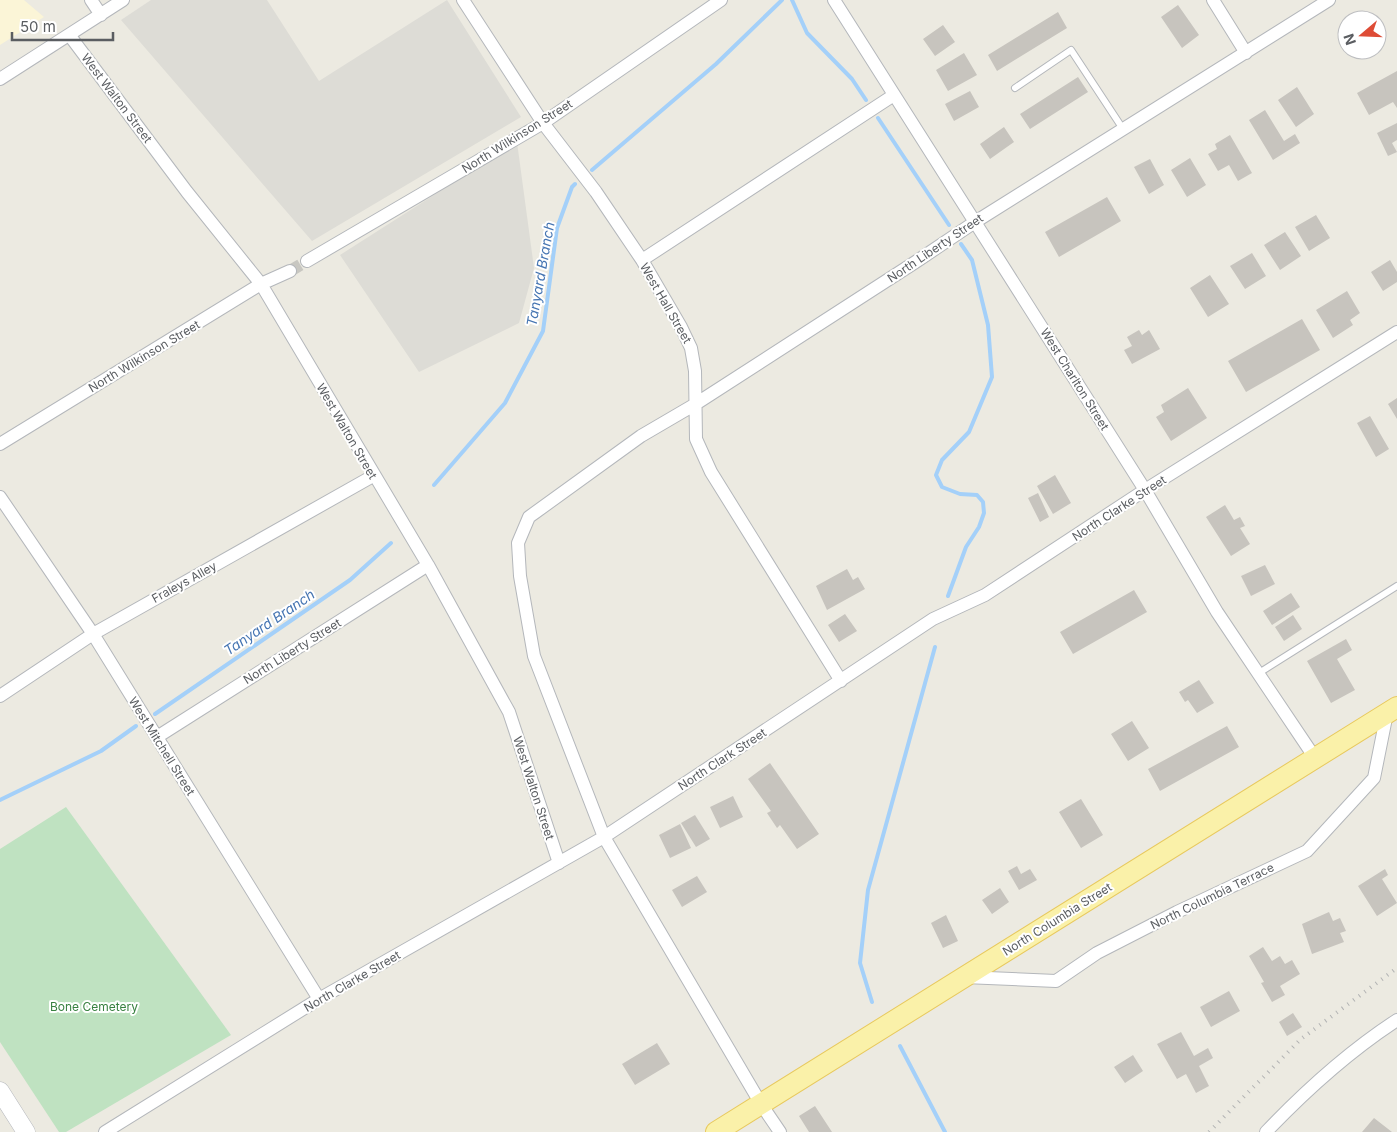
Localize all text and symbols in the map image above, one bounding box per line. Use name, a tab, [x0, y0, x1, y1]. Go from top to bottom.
scale bar	[12, 10, 114, 42]
north arrow	[1337, 10, 1387, 60]
text: 50 m	[20, 17, 56, 36]
text: N	[1339, 32, 1359, 47]
street label: West Walton Street	[78, 50, 156, 146]
street label: North Wilkinson Street	[459, 96, 575, 176]
street label: North Liberty Street	[884, 210, 986, 286]
water label: Tanyard Branch	[522, 220, 558, 328]
street label: West Hall Street	[637, 260, 695, 346]
street label: North Wilkinson Street	[86, 317, 203, 395]
street label: West Charlton Street	[1037, 325, 1113, 433]
street label: West Walton Street	[313, 380, 381, 482]
street label: North Clarke Street	[1069, 472, 1169, 544]
street label: Fraleys Alley	[149, 558, 219, 606]
water label: Tanyard Branch	[220, 585, 318, 659]
street label: North Liberty Street	[240, 615, 344, 687]
street label: West Mitchell Street	[126, 694, 198, 798]
street label: North Clark Street	[675, 725, 769, 793]
street label: West Walton Street	[510, 734, 558, 842]
street label: North Columbia Terrace	[1148, 859, 1276, 933]
street label: North Columbia Street	[1000, 879, 1114, 959]
street label: North Clarke Street	[301, 947, 403, 1015]
park label: Bone Cemetery	[50, 999, 138, 1014]

